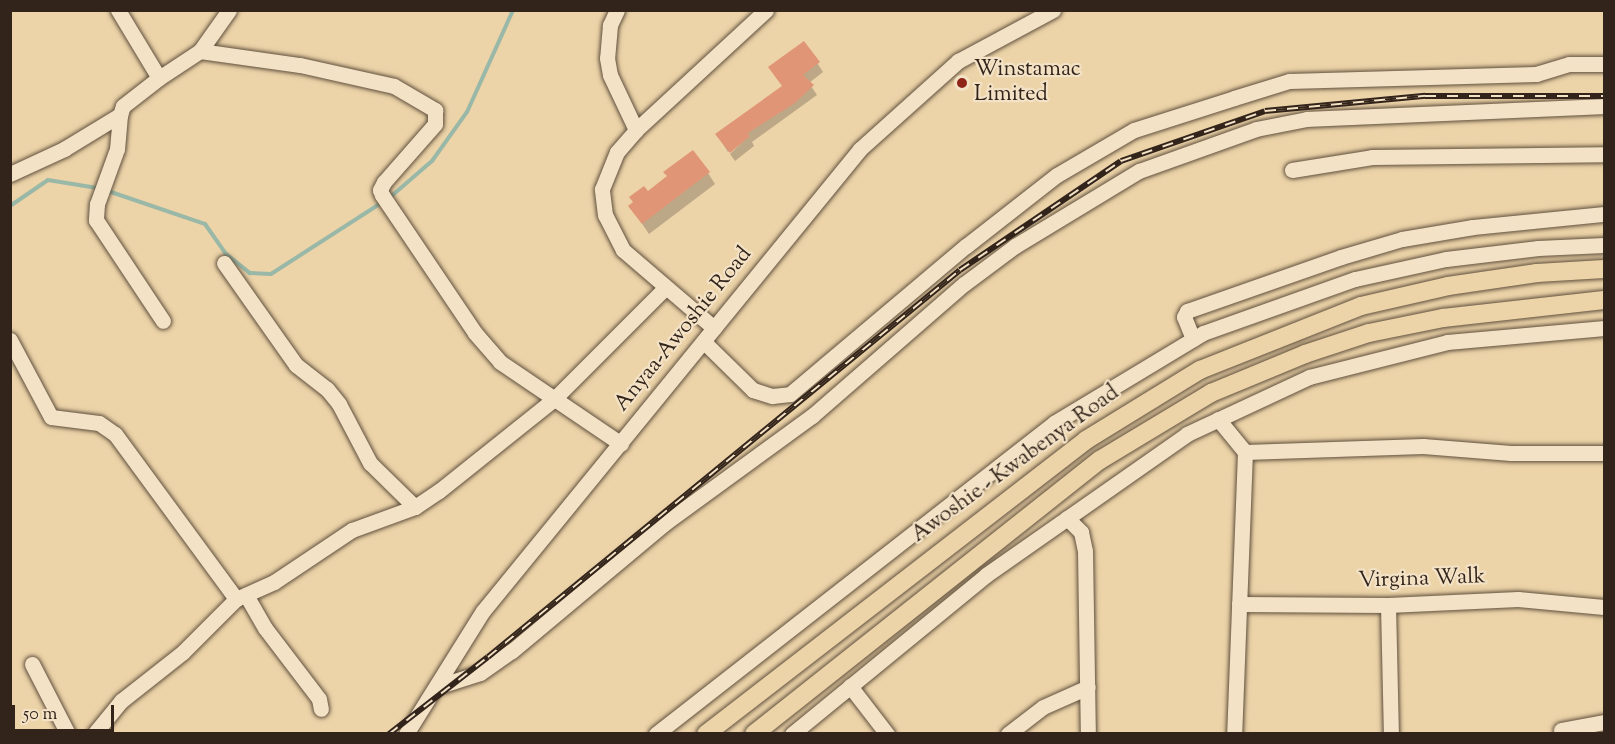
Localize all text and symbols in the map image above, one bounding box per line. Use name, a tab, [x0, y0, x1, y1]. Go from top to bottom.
place label: Winstamac Limited	[974, 57, 1081, 108]
marker: Winstamac Limited	[955, 76, 969, 90]
street label: Anyaa-Awoshie Road	[609, 242, 759, 418]
street label: Awoshie - Kwabenya Road	[907, 381, 1125, 549]
street label: Virgina Walk	[1358, 565, 1486, 595]
scale bar	[15, 693, 117, 731]
text: 50 m	[23, 702, 57, 728]

